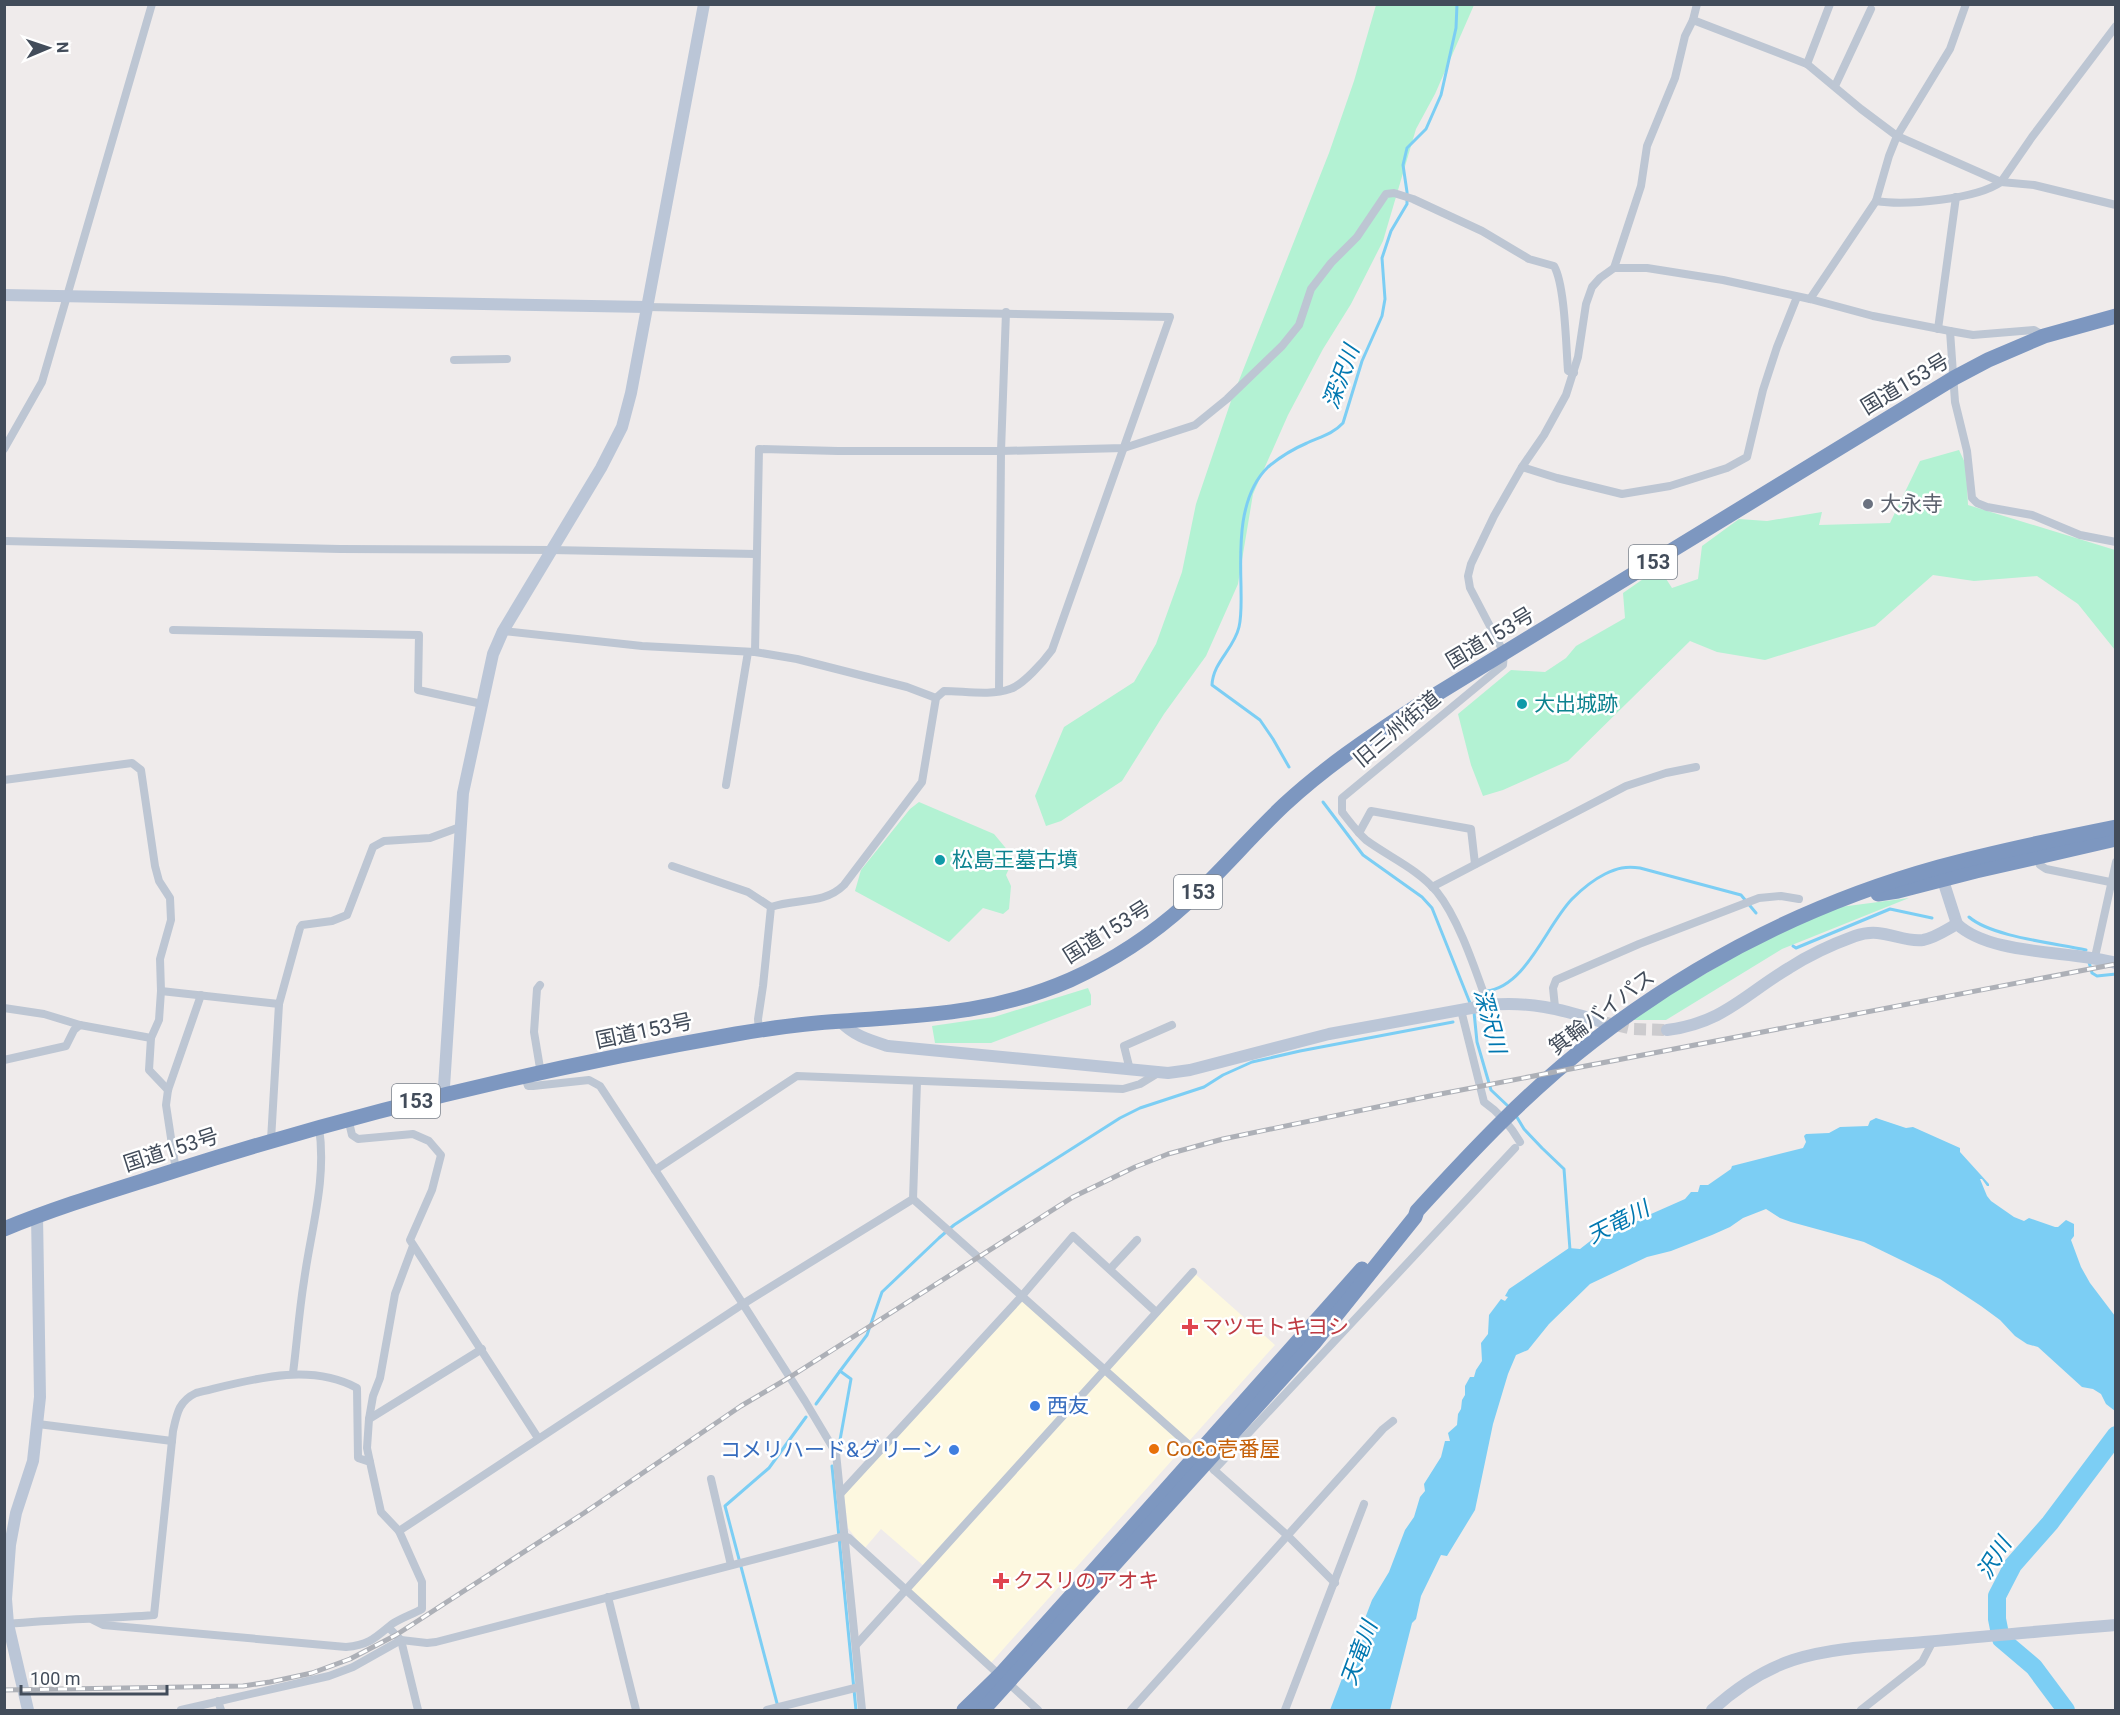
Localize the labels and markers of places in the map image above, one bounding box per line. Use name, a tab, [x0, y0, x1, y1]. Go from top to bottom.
place label: 大永寺	[1880, 492, 1943, 516]
marker: 大永寺	[1861, 497, 1875, 511]
place label: 大出城跡	[1534, 692, 1618, 716]
marker: 大出城跡	[1515, 697, 1529, 711]
place label: 松島王墓古墳	[952, 848, 1078, 872]
marker: 松島王墓古墳	[933, 853, 947, 867]
place label: マツモトキヨシ	[1202, 1315, 1349, 1339]
marker: マツモトキヨシ	[1183, 1320, 1197, 1334]
place label: 西友	[1047, 1394, 1089, 1418]
marker: 西友	[1028, 1399, 1042, 1413]
place label: CoCo壱番屋	[1166, 1437, 1280, 1461]
place label: コメリハード&グリーン	[720, 1438, 942, 1462]
marker: CoCo壱番屋	[1147, 1442, 1161, 1456]
marker: コメリハード&グリーン	[947, 1443, 961, 1457]
place label: クスリのアオキ	[1013, 1569, 1159, 1593]
marker: クスリのアオキ	[994, 1574, 1008, 1588]

